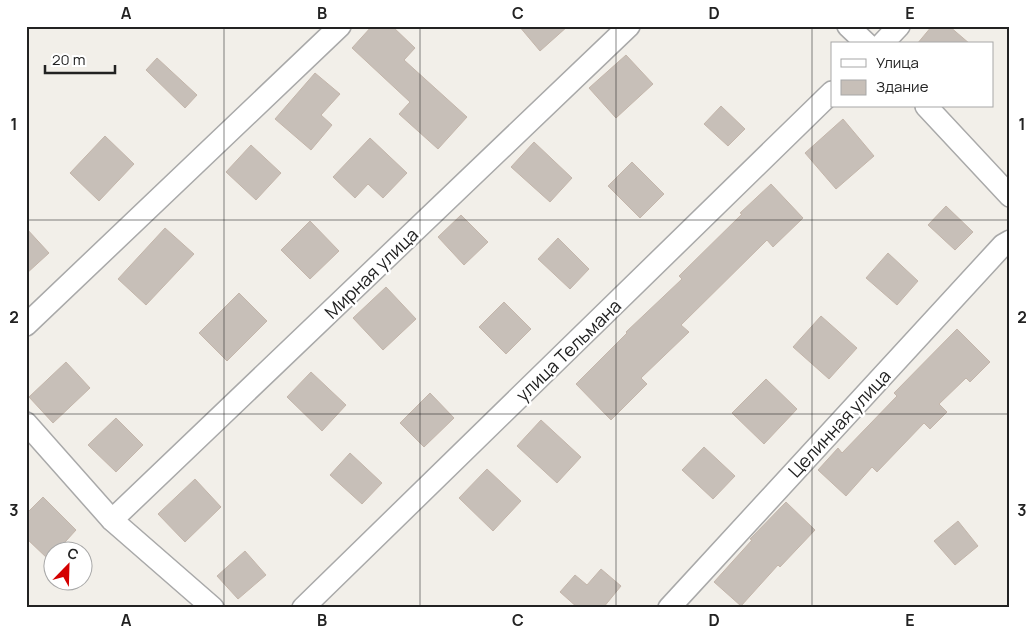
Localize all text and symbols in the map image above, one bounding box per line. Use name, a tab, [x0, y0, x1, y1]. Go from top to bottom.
text: A	[121, 2, 132, 24]
text: B	[317, 2, 327, 24]
text: C	[512, 2, 524, 24]
text: D	[708, 2, 720, 24]
text: E	[905, 2, 915, 24]
scale bar	[45, 42, 115, 74]
legend	[831, 42, 994, 108]
text: 20 m	[52, 49, 85, 70]
text: Улица	[876, 52, 919, 73]
text: Здание	[876, 76, 929, 97]
text: 1	[10, 113, 18, 135]
text: 1	[1018, 113, 1026, 135]
street label: Мирная улица	[319, 222, 423, 324]
street label: улица Тельмана	[510, 294, 626, 406]
text: 2	[9, 306, 19, 328]
text: 2	[1017, 306, 1027, 328]
street label: Целинная улица	[783, 364, 895, 482]
text: 3	[9, 499, 19, 521]
text: 3	[1017, 499, 1027, 521]
north arrow	[42, 542, 92, 592]
text: С	[65, 543, 82, 564]
text: A	[121, 609, 132, 631]
text: B	[317, 609, 327, 631]
text: C	[512, 609, 524, 631]
text: D	[708, 609, 720, 631]
text: E	[905, 609, 915, 631]

